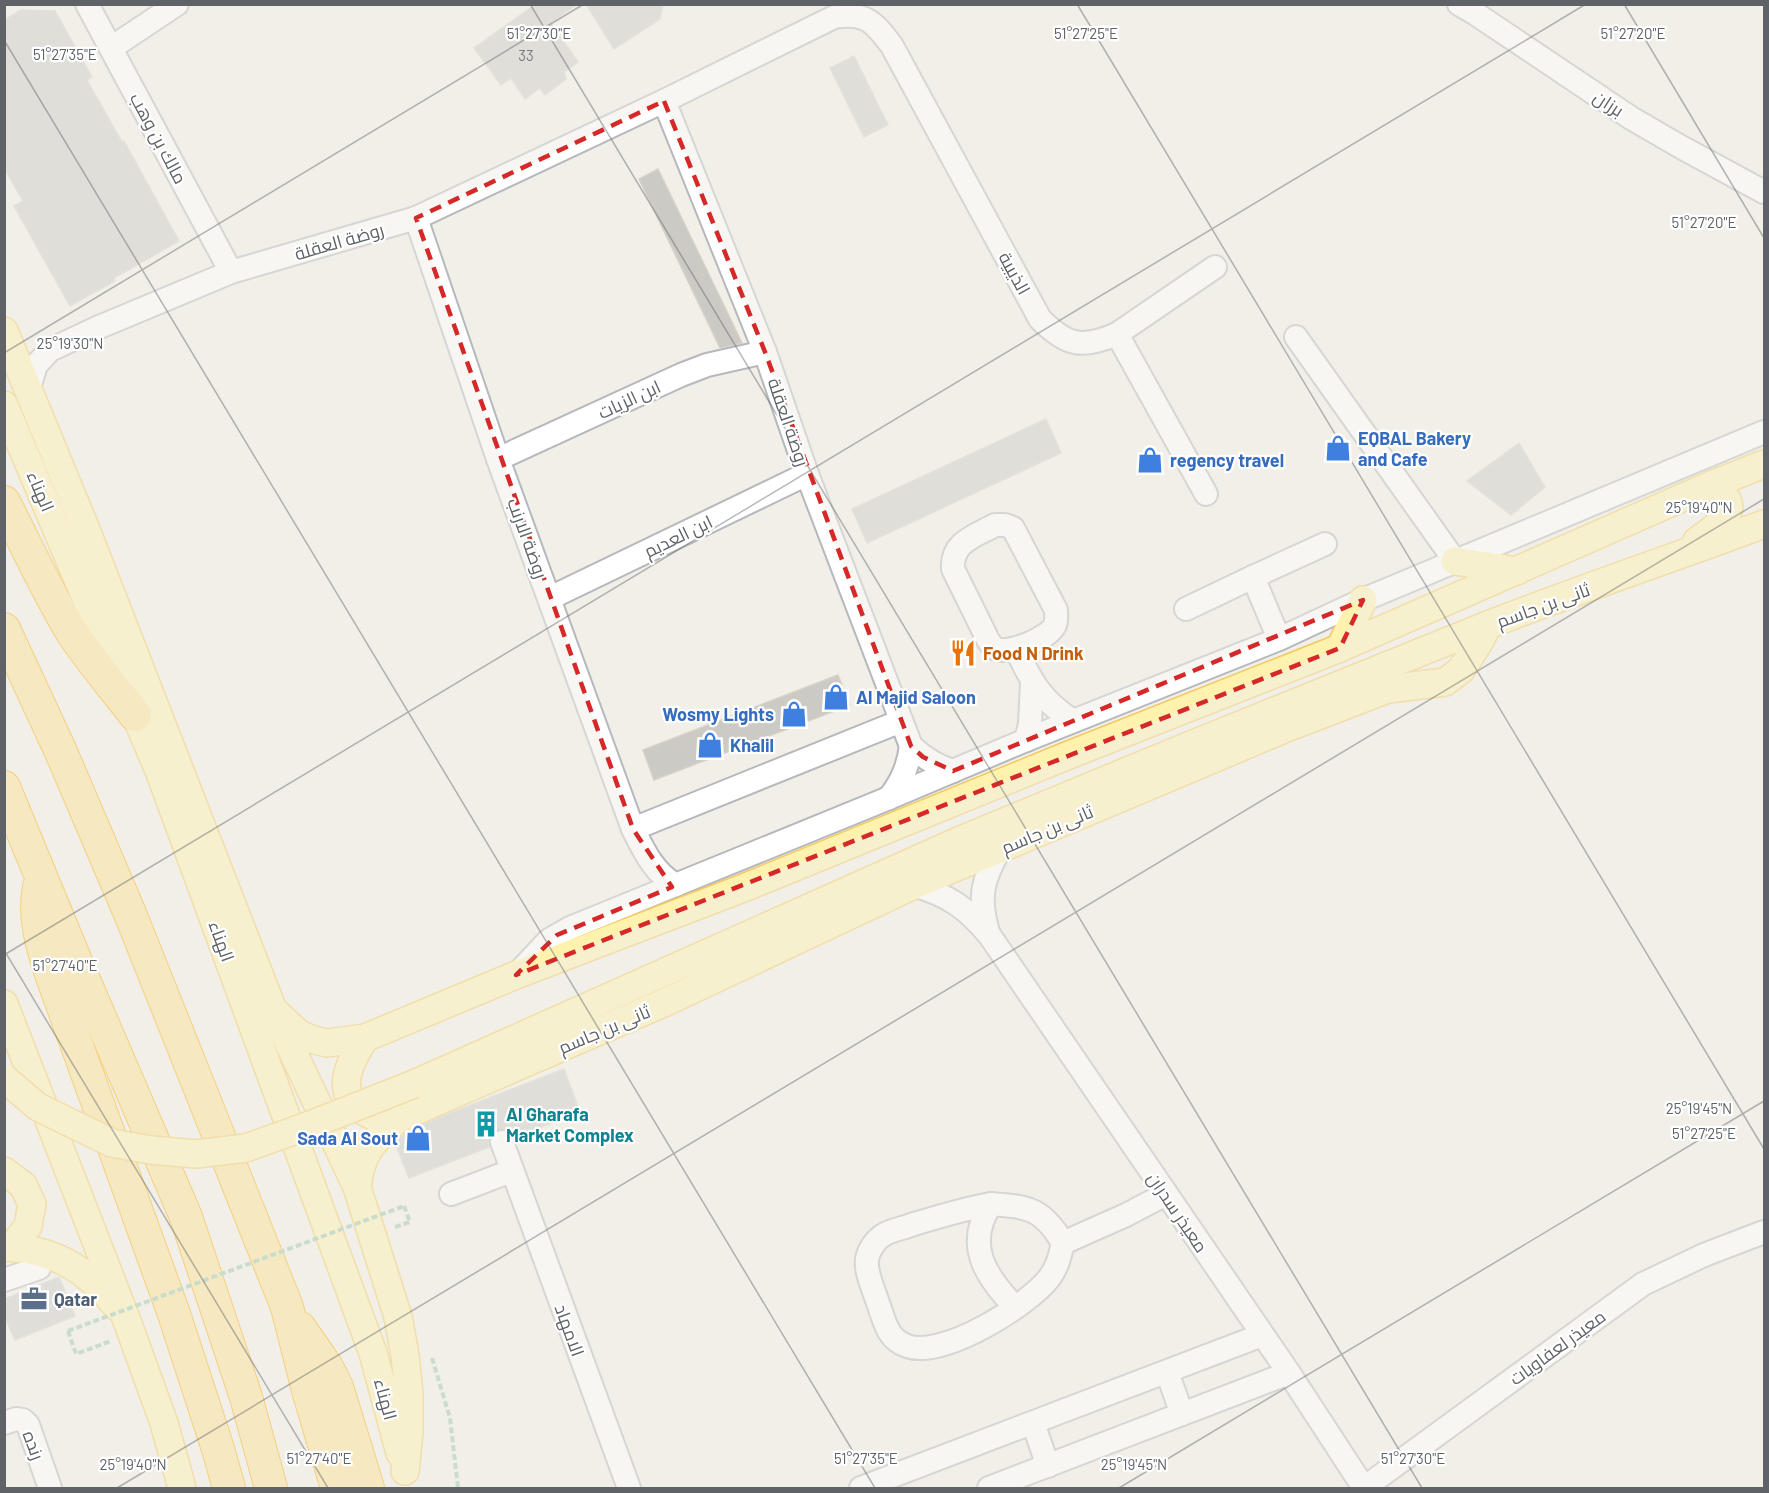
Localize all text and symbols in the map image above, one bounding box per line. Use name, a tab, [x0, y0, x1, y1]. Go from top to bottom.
text: 51°27'30"E	[507, 24, 571, 42]
text: 51°27'25"E	[1054, 24, 1118, 42]
text: 51°27'20"E	[1601, 24, 1665, 42]
text: 51°27'35"E	[33, 45, 97, 63]
house number: 33	[518, 46, 534, 64]
street label: برزان	[1589, 85, 1628, 122]
street label: مالك بن وهب	[125, 89, 192, 188]
text: 51°27'20"E	[1672, 213, 1736, 231]
street label: روضة العقلة	[292, 218, 387, 265]
street label: الذيبية	[994, 248, 1036, 298]
text: 25°19'30"N	[37, 334, 103, 352]
street label: ابن الزيات	[594, 375, 664, 424]
street label: روضة العقلة	[763, 375, 814, 469]
place label: EQBAL Bakery and Cafe	[1358, 427, 1471, 470]
shop icon: EQBAL Bakery and Cafe	[1323, 433, 1353, 463]
shop icon: regency travel	[1135, 445, 1165, 475]
place label: regency travel	[1170, 449, 1284, 471]
street label: الهناء	[22, 467, 59, 515]
street label: روضة الارنب	[502, 495, 553, 582]
text: 25°19'40"N	[1665, 498, 1733, 516]
street label: ابن العديم	[640, 510, 717, 564]
street label: ثانى بن جاسم	[1493, 578, 1593, 634]
restaurant icon: Food N Drink	[948, 638, 978, 668]
place label: Food N Drink	[983, 642, 1084, 664]
shop icon: Al Majid Saloon	[821, 682, 851, 712]
place label: Al Majid Saloon	[856, 686, 976, 708]
shop icon: Wosmy Lights	[779, 699, 809, 729]
place label: Wosmy Lights	[662, 703, 774, 725]
shop icon: Khalil	[695, 730, 725, 760]
place label: Khalil	[730, 734, 774, 756]
street label: ثانى بن جاسم	[998, 800, 1097, 860]
street label: الهناء	[204, 917, 240, 965]
text: 51°27'40"E	[33, 956, 98, 974]
street label: ثانى بن جاسم	[555, 1000, 654, 1060]
text: 25°19'45"N	[1666, 1099, 1732, 1117]
place label: Al Gharafa Market Complex	[506, 1103, 634, 1146]
building icon: Al Gharafa Market Complex	[471, 1109, 501, 1139]
shop icon: Sada Al Sout	[403, 1123, 433, 1153]
text: 51°27'25"E	[1672, 1124, 1736, 1142]
place label: Sada Al Sout	[297, 1127, 398, 1149]
street label: معيذر سدران	[1142, 1168, 1213, 1257]
office icon: Qatar	[19, 1284, 49, 1314]
place label: Qatar	[54, 1288, 97, 1310]
street label: الامهاد	[550, 1301, 590, 1359]
street label: معيذر لعفاويات	[1505, 1305, 1610, 1390]
street label: الهناء	[369, 1376, 402, 1422]
street label: رنده	[17, 1427, 50, 1463]
text: 51°27'40"E	[287, 1449, 352, 1467]
text: 51°27'35"E	[834, 1449, 898, 1467]
text: 51°27'30"E	[1381, 1449, 1445, 1467]
text: 25°19'40"N	[99, 1455, 167, 1473]
text: 25°19'45"N	[1101, 1455, 1167, 1473]

